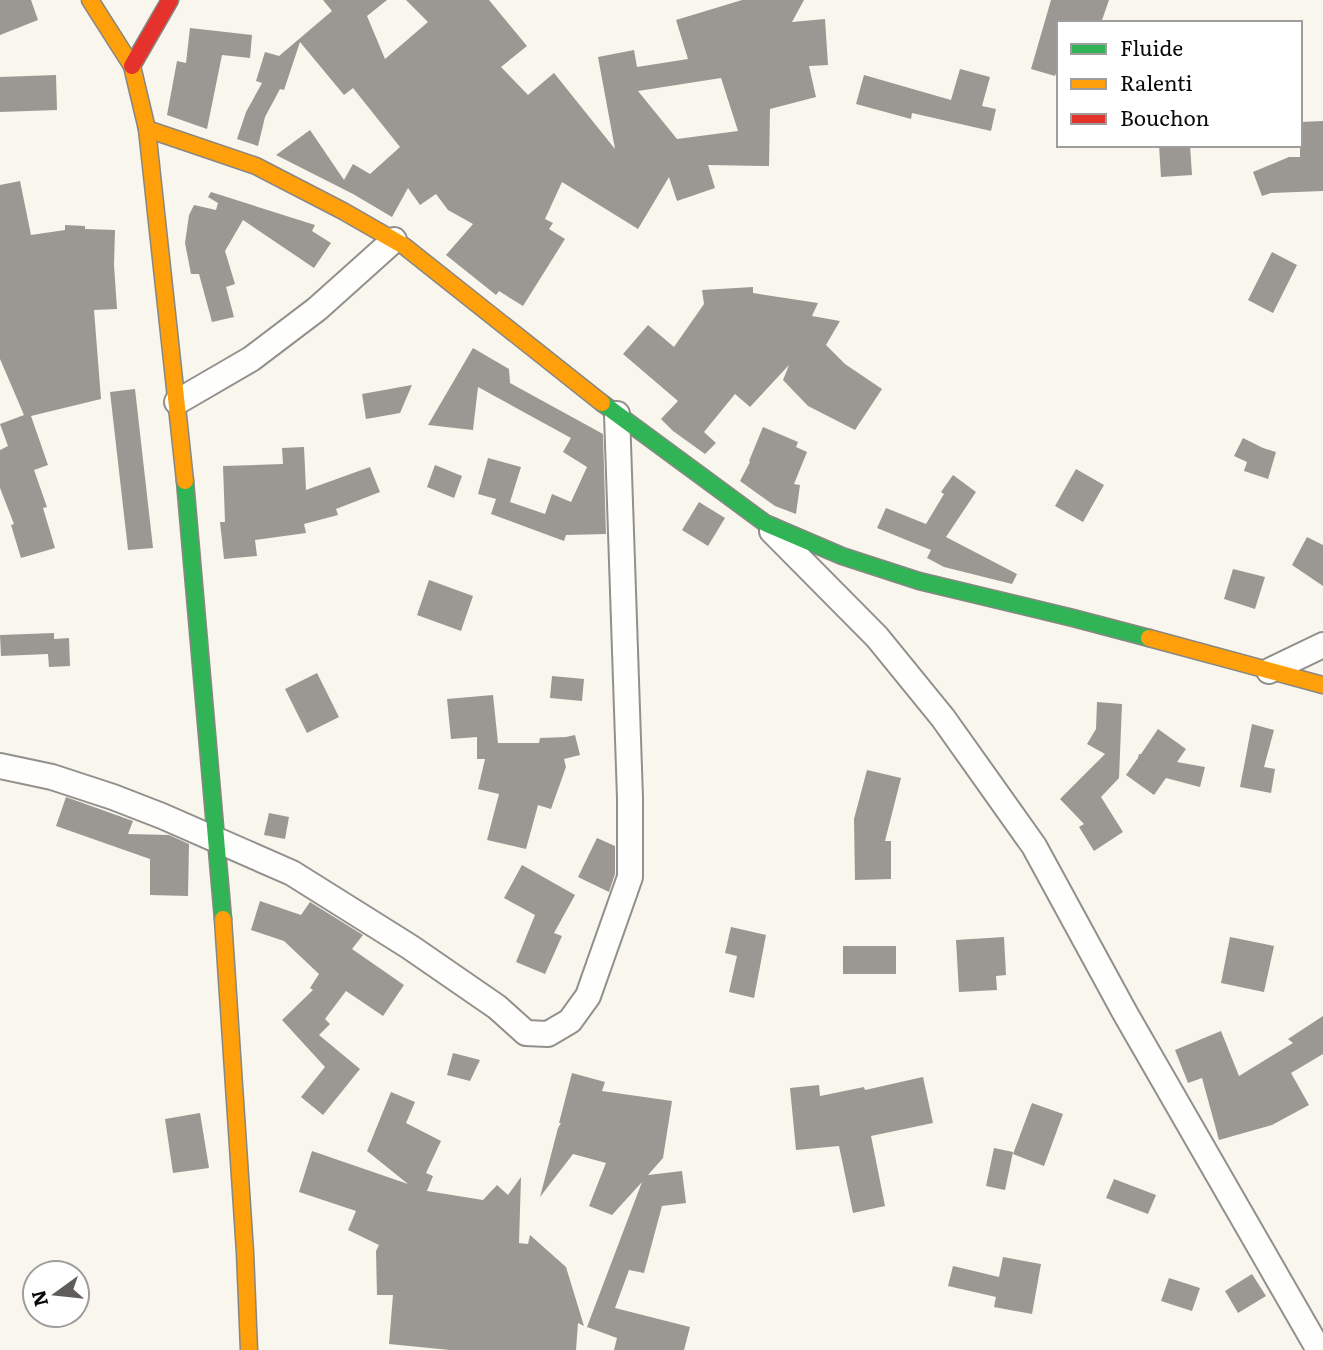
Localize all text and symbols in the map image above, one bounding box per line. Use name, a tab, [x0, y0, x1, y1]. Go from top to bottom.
legend	[1057, 21, 1302, 147]
text: Fluide	[1120, 31, 1183, 62]
text: Ralenti	[1120, 66, 1193, 97]
text: Bouchon	[1120, 101, 1210, 132]
north arrow	[21, 1259, 91, 1329]
text: N	[23, 1287, 54, 1310]

